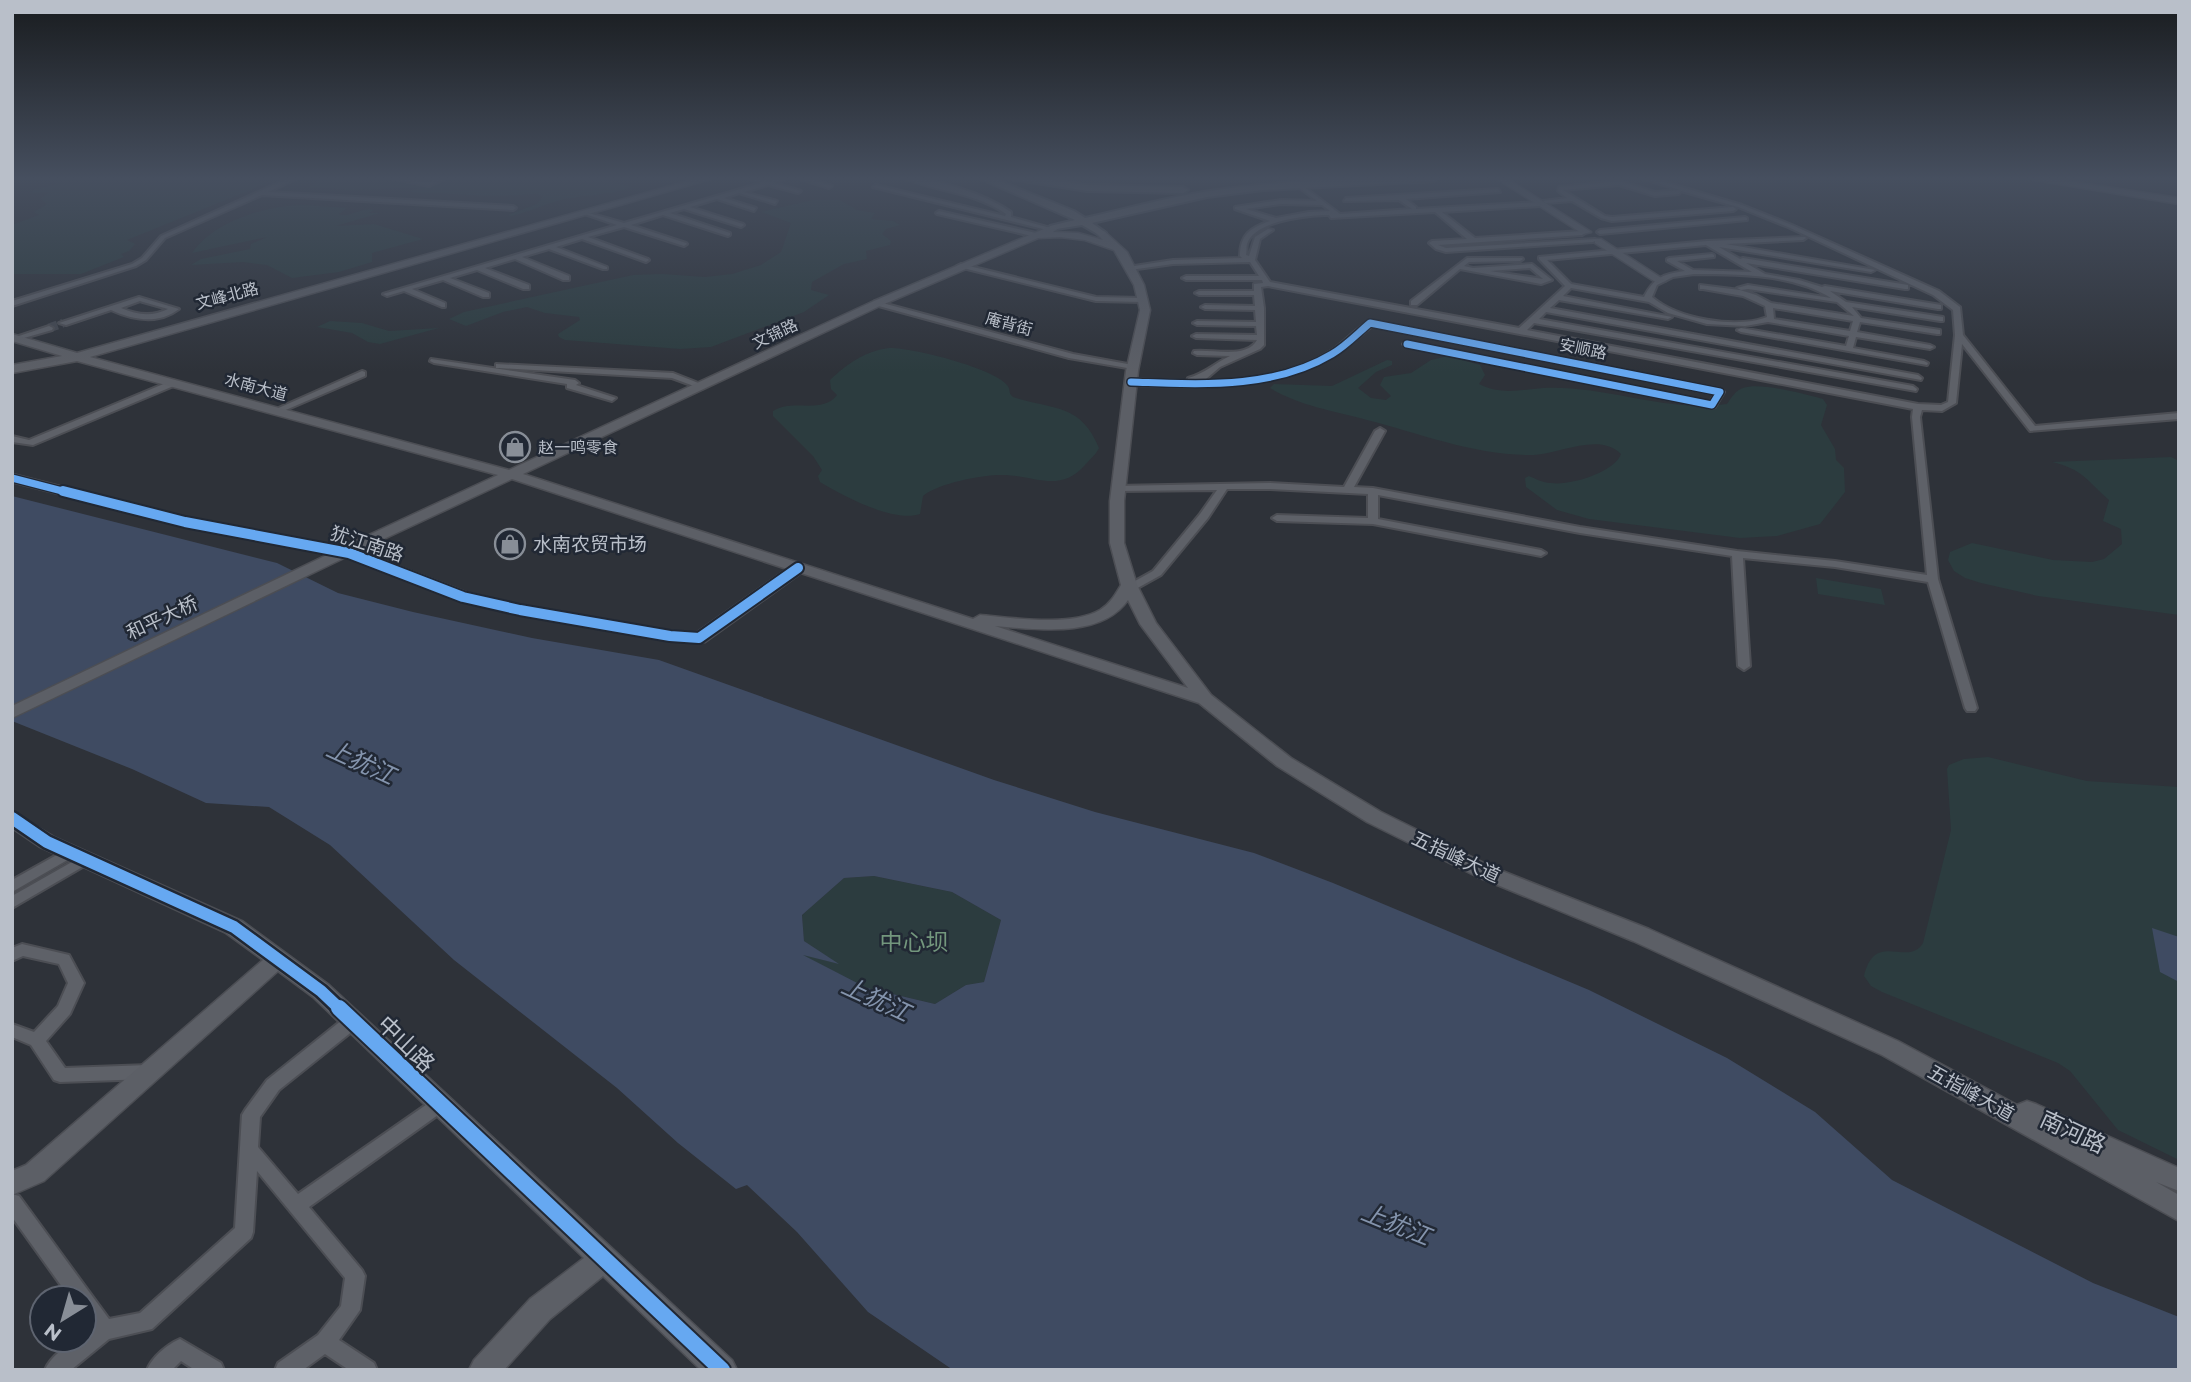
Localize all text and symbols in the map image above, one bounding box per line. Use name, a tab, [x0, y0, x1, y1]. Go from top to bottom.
street label: 文峰北路	[194, 279, 260, 313]
street label: 庵背街	[983, 309, 1035, 339]
street label: 文锦路	[749, 315, 801, 353]
street label: 安顺路	[1558, 335, 1608, 363]
street label: 水南大道	[223, 370, 289, 404]
shop icon: 赵一鸣零食	[498, 430, 532, 464]
place label: 赵一鸣零食	[538, 438, 618, 457]
street label: 犹江南路	[327, 521, 407, 567]
shop icon: 水南农贸市场	[493, 527, 527, 561]
place label: 水南农贸市场	[533, 533, 647, 556]
street label: 和平大桥	[123, 592, 201, 644]
water label: 上犹江	[322, 734, 402, 792]
street label: 五指峰大道	[1408, 826, 1504, 888]
park label: 中心坝	[880, 928, 949, 956]
water label: 上犹江	[837, 971, 917, 1029]
street label: 中山路	[371, 1010, 441, 1078]
street label: 五指峰大道	[1924, 1060, 2018, 1126]
street label: 南河路	[2036, 1105, 2110, 1159]
water label: 上犹江	[1357, 1197, 1438, 1252]
north arrow	[28, 1284, 98, 1354]
text: N	[40, 1318, 66, 1346]

